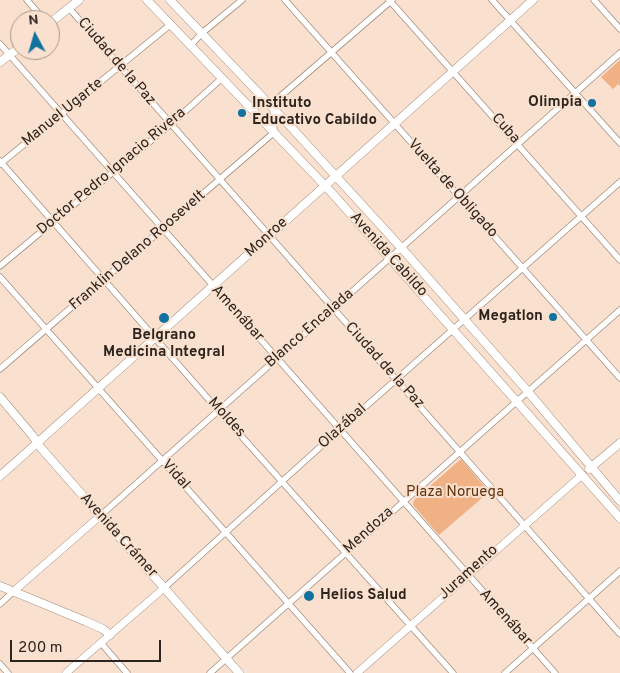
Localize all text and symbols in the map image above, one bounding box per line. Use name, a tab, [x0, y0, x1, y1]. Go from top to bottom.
north arrow	[10, 10, 60, 60]
text: N	[28, 12, 39, 30]
street label: Ciudad de la Paz	[73, 14, 159, 110]
street label: Manuel Ugarte	[19, 75, 107, 151]
place label: Olimpia	[528, 94, 582, 112]
place label: Instituto Educativo Cabildo	[252, 95, 377, 130]
marker: Olimpia	[586, 97, 598, 109]
street label: Doctor Pedro Ignacio Rivera	[34, 105, 190, 239]
marker: Instituto Educativo Cabildo	[236, 107, 248, 119]
street label: Cuba	[487, 110, 523, 148]
street label: Vuelta de Obligado	[403, 136, 501, 242]
street label: Franklin Delano Roosevelt	[66, 187, 210, 315]
street label: Avenida Cabildo	[345, 209, 431, 301]
street label: Monroe	[242, 214, 292, 262]
street label: Amenábar	[207, 282, 267, 346]
street label: Blanco Encalada	[262, 286, 358, 372]
place label: Megatlon	[478, 308, 543, 326]
marker: Belgrano Medicina Integral	[157, 311, 171, 325]
marker: Megatlon	[547, 311, 559, 323]
street label: Ciudad de la Paz	[340, 319, 428, 413]
place label: Belgrano Medicina Integral	[103, 327, 225, 362]
street label: Moldes	[203, 394, 249, 442]
street label: Olazábal	[315, 401, 371, 453]
street label: Vidal	[157, 456, 193, 494]
park label: Plaza Noruega	[406, 484, 504, 502]
street label: Avenida Crámer	[75, 490, 161, 582]
street label: Mendoza	[340, 504, 398, 558]
street label: Juramento	[436, 542, 502, 604]
street label: Amenábar	[475, 586, 535, 650]
place label: Helios Salud	[320, 587, 407, 605]
marker: Helios Salud	[302, 589, 316, 603]
scale bar	[12, 630, 164, 662]
text: 200 m	[18, 639, 63, 658]

